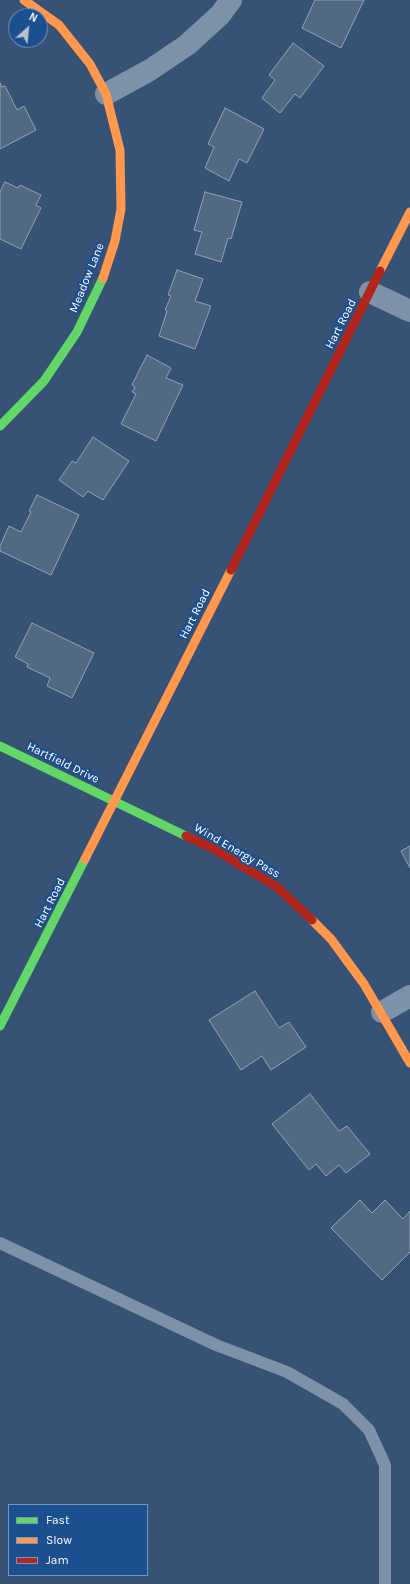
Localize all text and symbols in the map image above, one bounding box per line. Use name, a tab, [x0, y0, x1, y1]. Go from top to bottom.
north arrow	[8, 8, 48, 48]
text: N	[27, 10, 40, 25]
street label: Meadow Lane	[67, 241, 107, 315]
street label: Hart Road	[322, 297, 360, 351]
street label: Hart Road	[176, 587, 214, 641]
street label: Hartfield Drive	[24, 739, 102, 787]
street label: Wind Energy Pass	[191, 820, 283, 882]
street label: Hart Road	[31, 876, 69, 930]
legend	[8, 1504, 148, 1576]
text: Fast	[46, 1513, 69, 1527]
text: Slow	[46, 1533, 72, 1547]
text: Jam	[46, 1553, 69, 1567]

